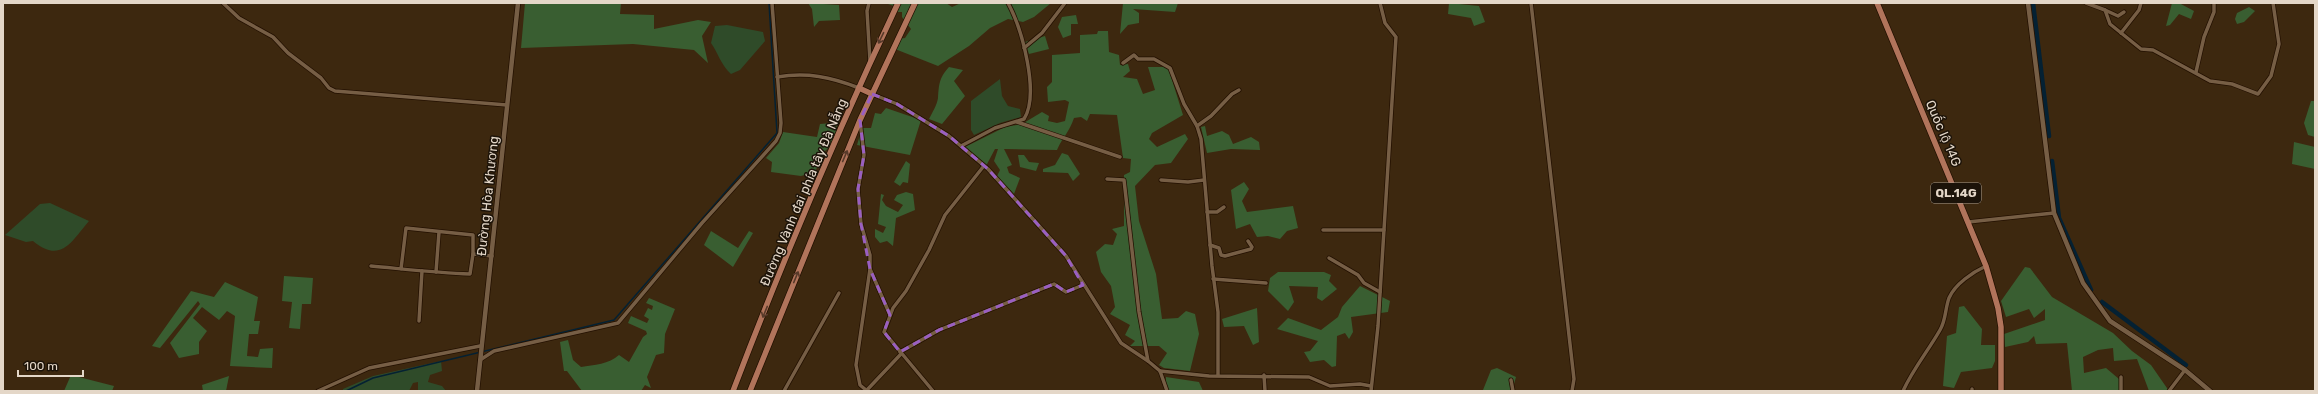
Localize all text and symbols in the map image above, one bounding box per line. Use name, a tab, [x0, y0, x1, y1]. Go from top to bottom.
one-way arrow	[877, 32, 884, 44]
street label: Đường Vành đai phía tây Đà Nẵng	[756, 96, 851, 289]
street label: Quốc lộ 14G	[1923, 98, 1965, 169]
street label: Đường Hòa Khương	[474, 135, 502, 257]
one-way arrow	[842, 151, 849, 163]
road number: QL.14G	[1931, 183, 1981, 203]
one-way arrow	[792, 271, 800, 283]
one-way arrow	[760, 306, 768, 318]
scale bar	[18, 352, 83, 378]
text: 100 m	[24, 359, 58, 373]

